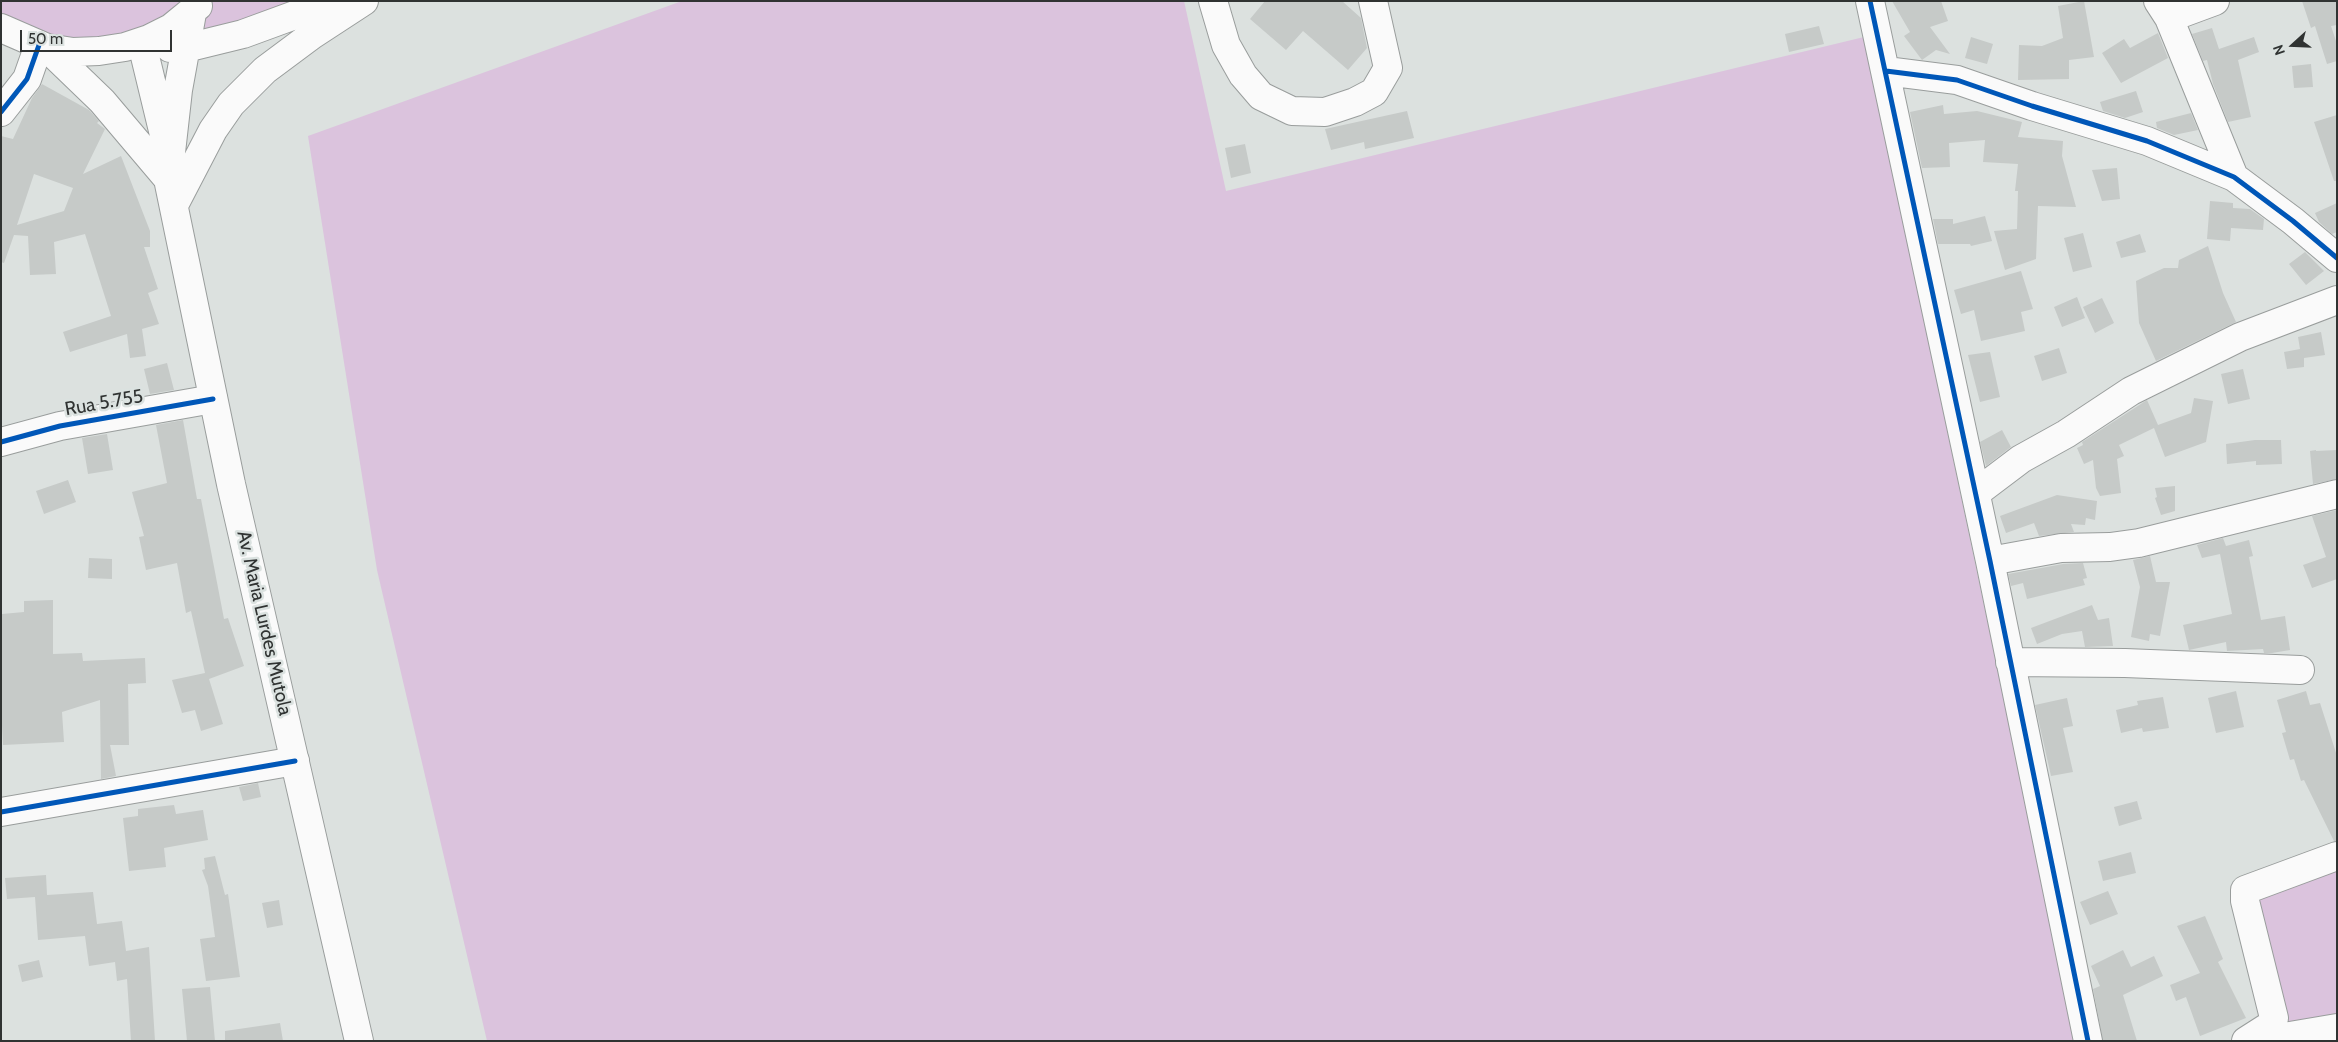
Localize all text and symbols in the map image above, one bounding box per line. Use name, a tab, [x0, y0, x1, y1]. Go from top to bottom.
scale bar	[22, 20, 175, 52]
north arrow	[2268, 20, 2318, 70]
text: 50 m	[28, 30, 63, 48]
text: N	[2269, 42, 2289, 58]
street label: Rua 5.755	[63, 385, 145, 421]
street label: Av. Maria Lurdes Mutola	[232, 528, 296, 718]

